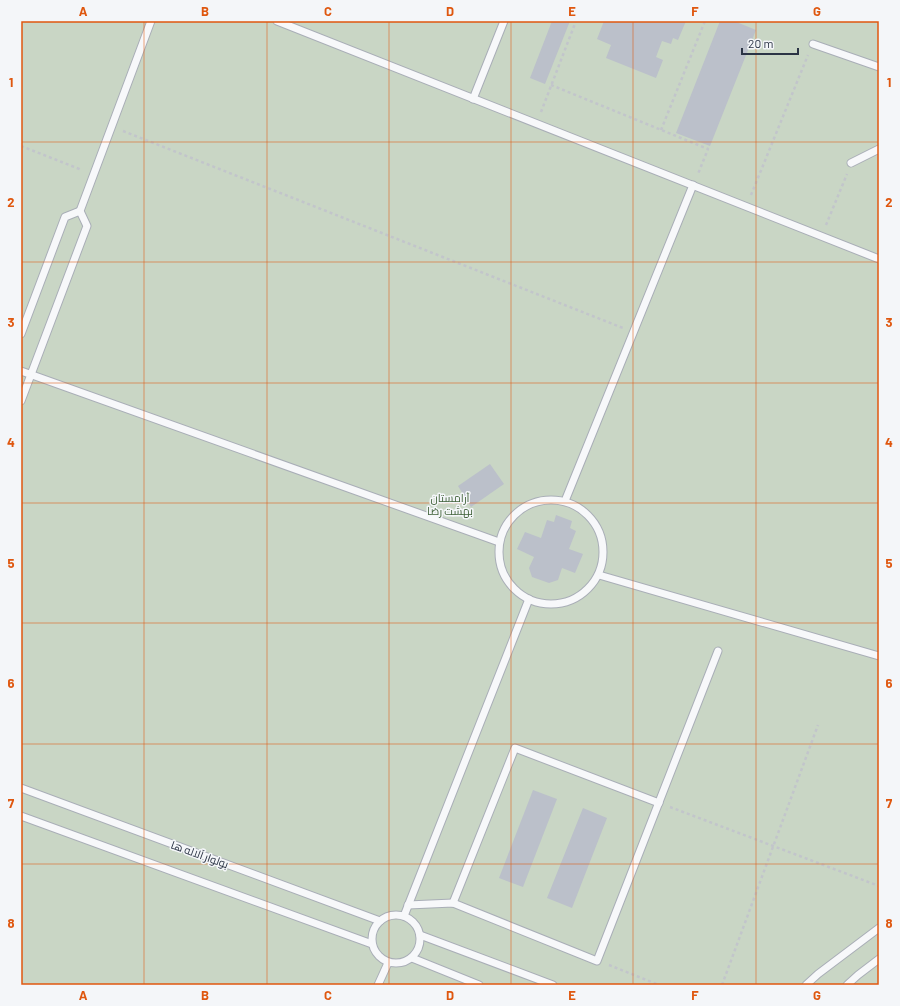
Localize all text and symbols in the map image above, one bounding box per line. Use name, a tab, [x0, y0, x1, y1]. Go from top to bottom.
text: A	[79, 3, 88, 19]
text: B	[201, 3, 209, 19]
text: C	[324, 3, 332, 19]
text: D	[446, 3, 454, 19]
text: E	[568, 3, 576, 19]
text: F	[691, 3, 699, 19]
text: G	[813, 3, 821, 19]
scale bar	[742, 30, 798, 56]
text: 20 m	[748, 36, 774, 50]
text: 1	[9, 74, 13, 90]
text: 1	[887, 74, 891, 90]
text: 2	[7, 194, 15, 210]
text: 2	[885, 194, 893, 210]
text: 3	[7, 314, 15, 330]
text: 3	[885, 314, 893, 330]
text: 4	[7, 434, 15, 450]
text: 4	[885, 434, 893, 450]
park label: آرامستان بهشت رضا	[427, 491, 473, 518]
text: 5	[7, 555, 15, 571]
text: 5	[885, 555, 893, 571]
text: 6	[8, 675, 15, 691]
text: 6	[886, 675, 893, 691]
text: 7	[8, 795, 15, 811]
text: 7	[886, 795, 893, 811]
street label: بولوار آلاله ها	[169, 838, 231, 871]
text: 8	[7, 915, 15, 931]
text: 8	[885, 915, 893, 931]
text: A	[79, 987, 88, 1003]
text: B	[201, 987, 209, 1003]
text: C	[324, 987, 332, 1003]
text: D	[446, 987, 454, 1003]
text: E	[568, 987, 576, 1003]
text: F	[691, 987, 699, 1003]
text: G	[813, 987, 821, 1003]

